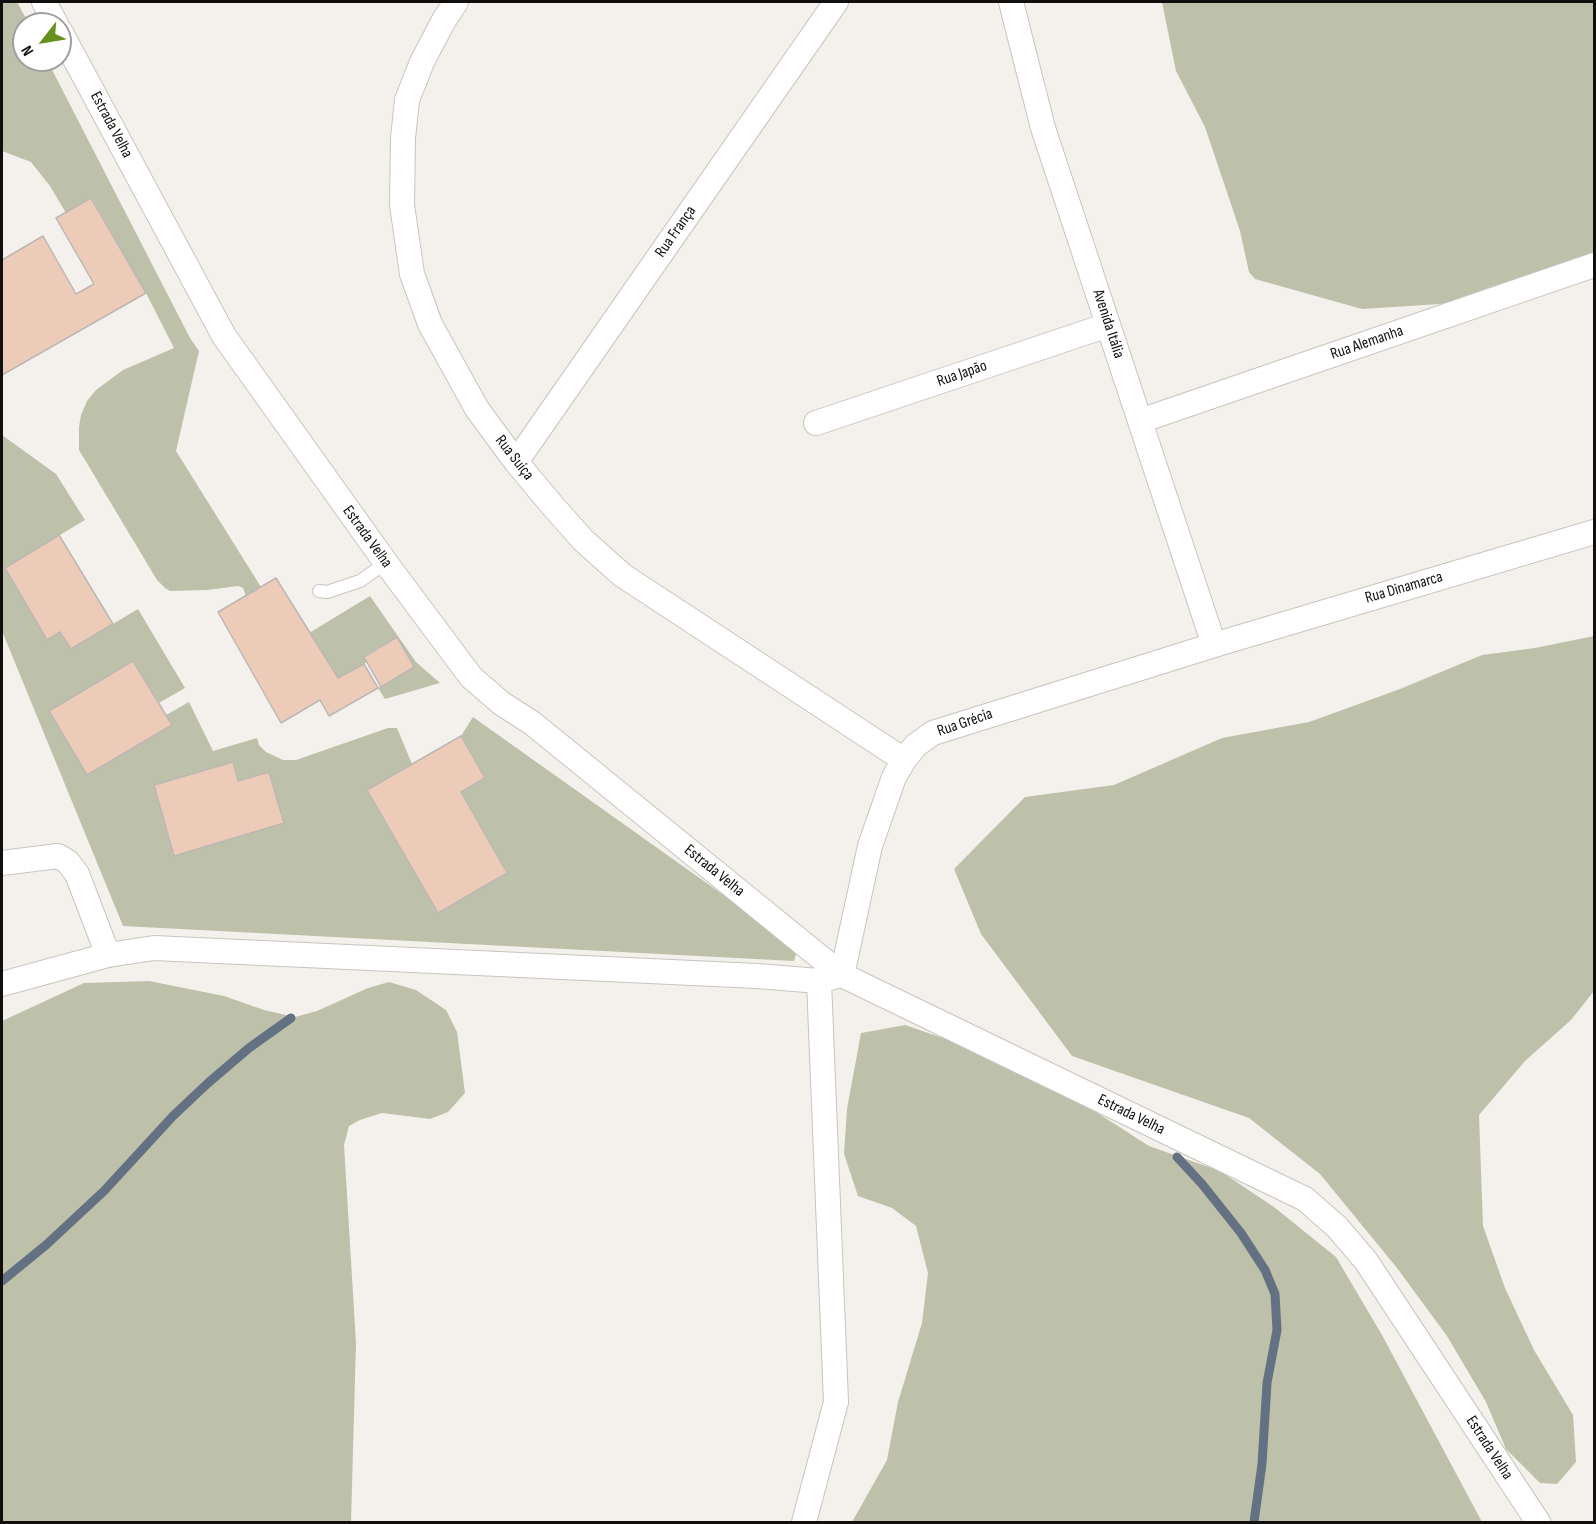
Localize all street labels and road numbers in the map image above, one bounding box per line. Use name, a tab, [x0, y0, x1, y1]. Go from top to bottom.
street label: Estrada Velha	[86, 89, 136, 161]
street label: Rua França	[651, 203, 701, 261]
street label: Avenida Itália	[1088, 287, 1128, 361]
street label: Rua Alemanha	[1328, 322, 1406, 364]
street label: Rua Japão	[934, 357, 990, 391]
street label: Rua Suíça	[491, 432, 537, 484]
street label: Estrada Velha	[338, 502, 396, 572]
street label: Rua Dinamarca	[1363, 568, 1445, 608]
street label: Rua Grécia	[935, 705, 995, 741]
street label: Estrada Velha	[680, 841, 748, 901]
street label: Estrada Velha	[1094, 1091, 1168, 1139]
street label: Estrada Velha	[1461, 1412, 1517, 1484]

